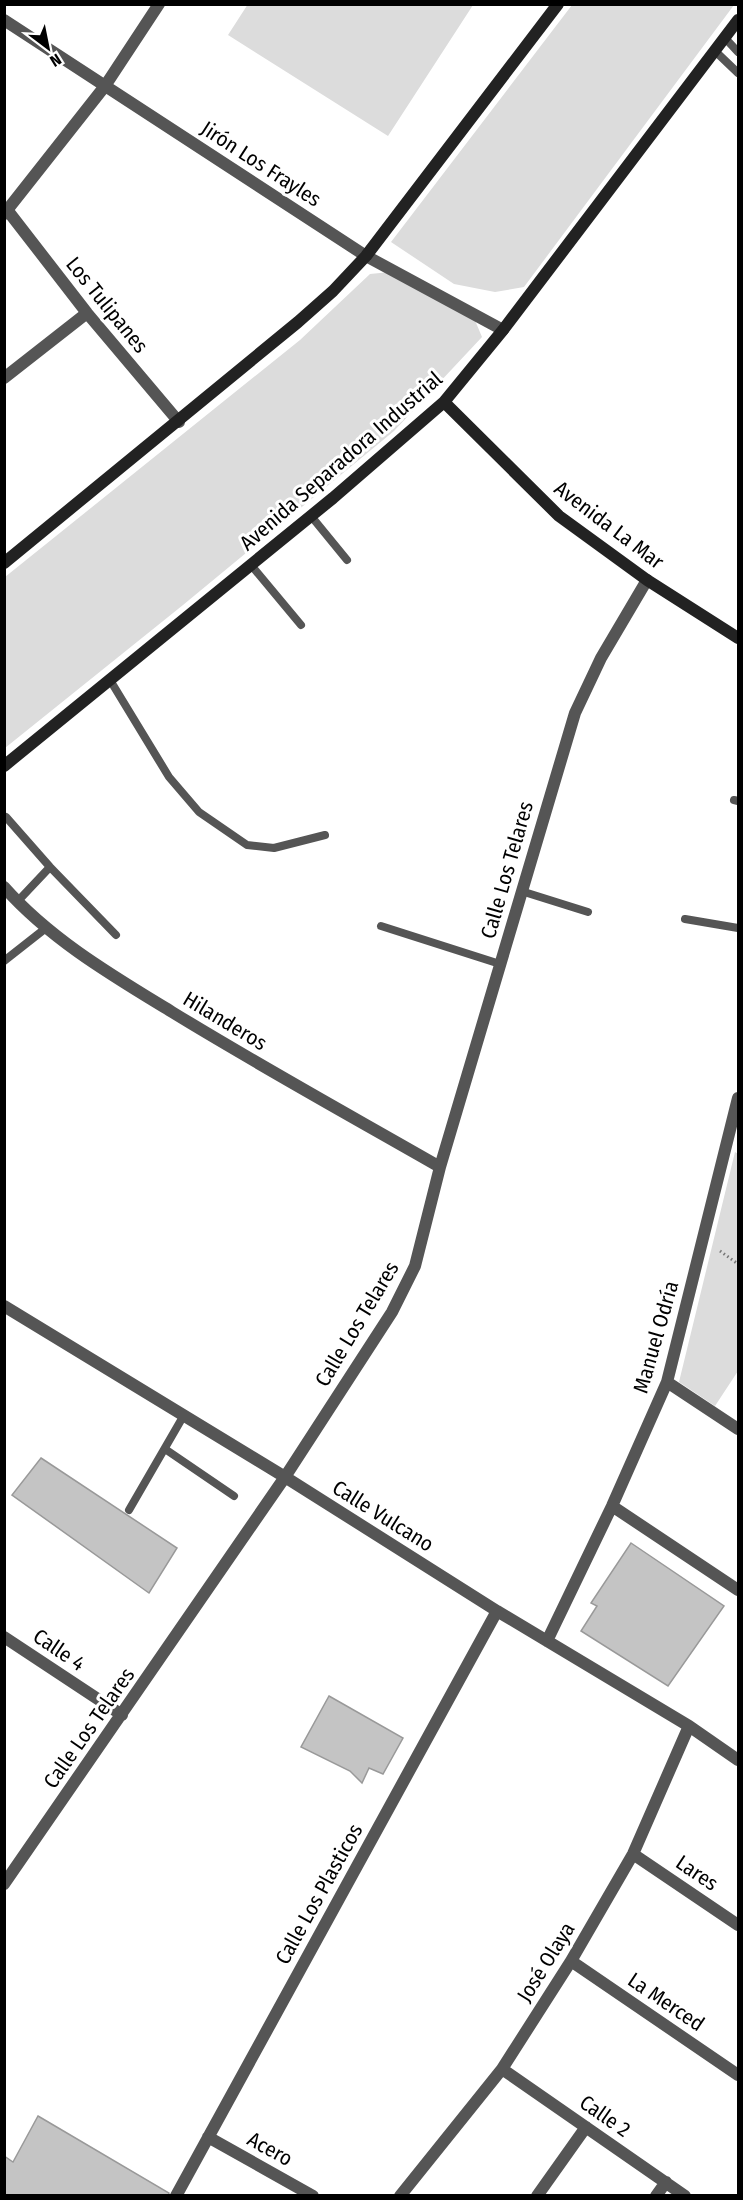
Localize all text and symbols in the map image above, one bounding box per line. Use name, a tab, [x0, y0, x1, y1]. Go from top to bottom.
north arrow	[18, 18, 78, 78]
text: N	[47, 50, 65, 71]
street label: Jirón Los Frayles	[196, 116, 326, 212]
street label: Los Tulipanes	[60, 252, 154, 358]
street label: Avenida Separadora Industrial	[234, 366, 448, 556]
street label: Avenida La Mar	[549, 475, 669, 575]
street label: Calle Los Telares	[475, 798, 539, 942]
street label: Hilanderos	[178, 986, 272, 1056]
street label: Calle Los Telares	[309, 1257, 405, 1391]
street label: Manuel Odría	[628, 1278, 684, 1396]
street label: Calle Vulcano	[327, 1475, 439, 1557]
street label: Calle 4	[28, 1623, 90, 1677]
street label: Calle Los Telares	[38, 1663, 140, 1793]
street label: Calle Los Plasticos	[270, 1819, 368, 1969]
street label: Lares	[671, 1849, 723, 1897]
street label: José Olaya	[511, 1917, 581, 2007]
street label: La Merced	[623, 1967, 709, 2037]
street label: Calle 2	[575, 2089, 635, 2143]
street label: Acero	[243, 2126, 297, 2172]

